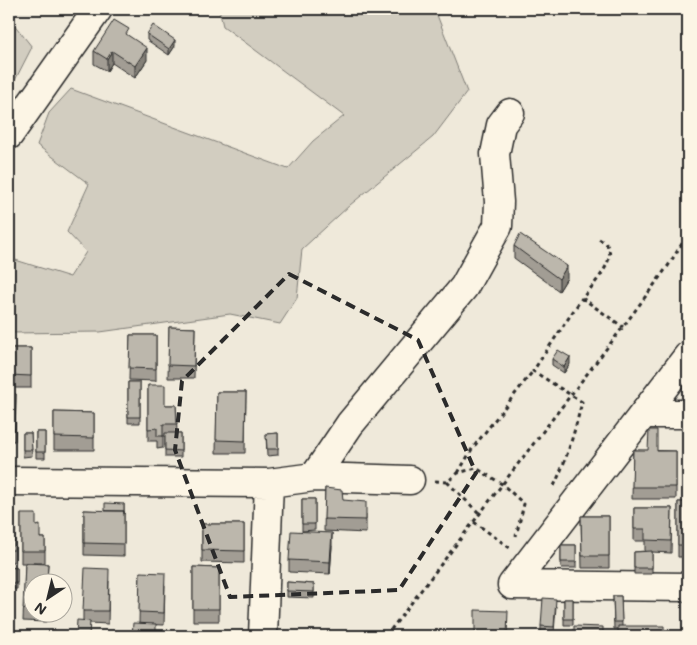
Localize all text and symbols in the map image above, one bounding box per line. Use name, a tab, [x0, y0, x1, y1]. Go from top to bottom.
north arrow	[22, 572, 72, 622]
text: N	[30, 598, 50, 620]

